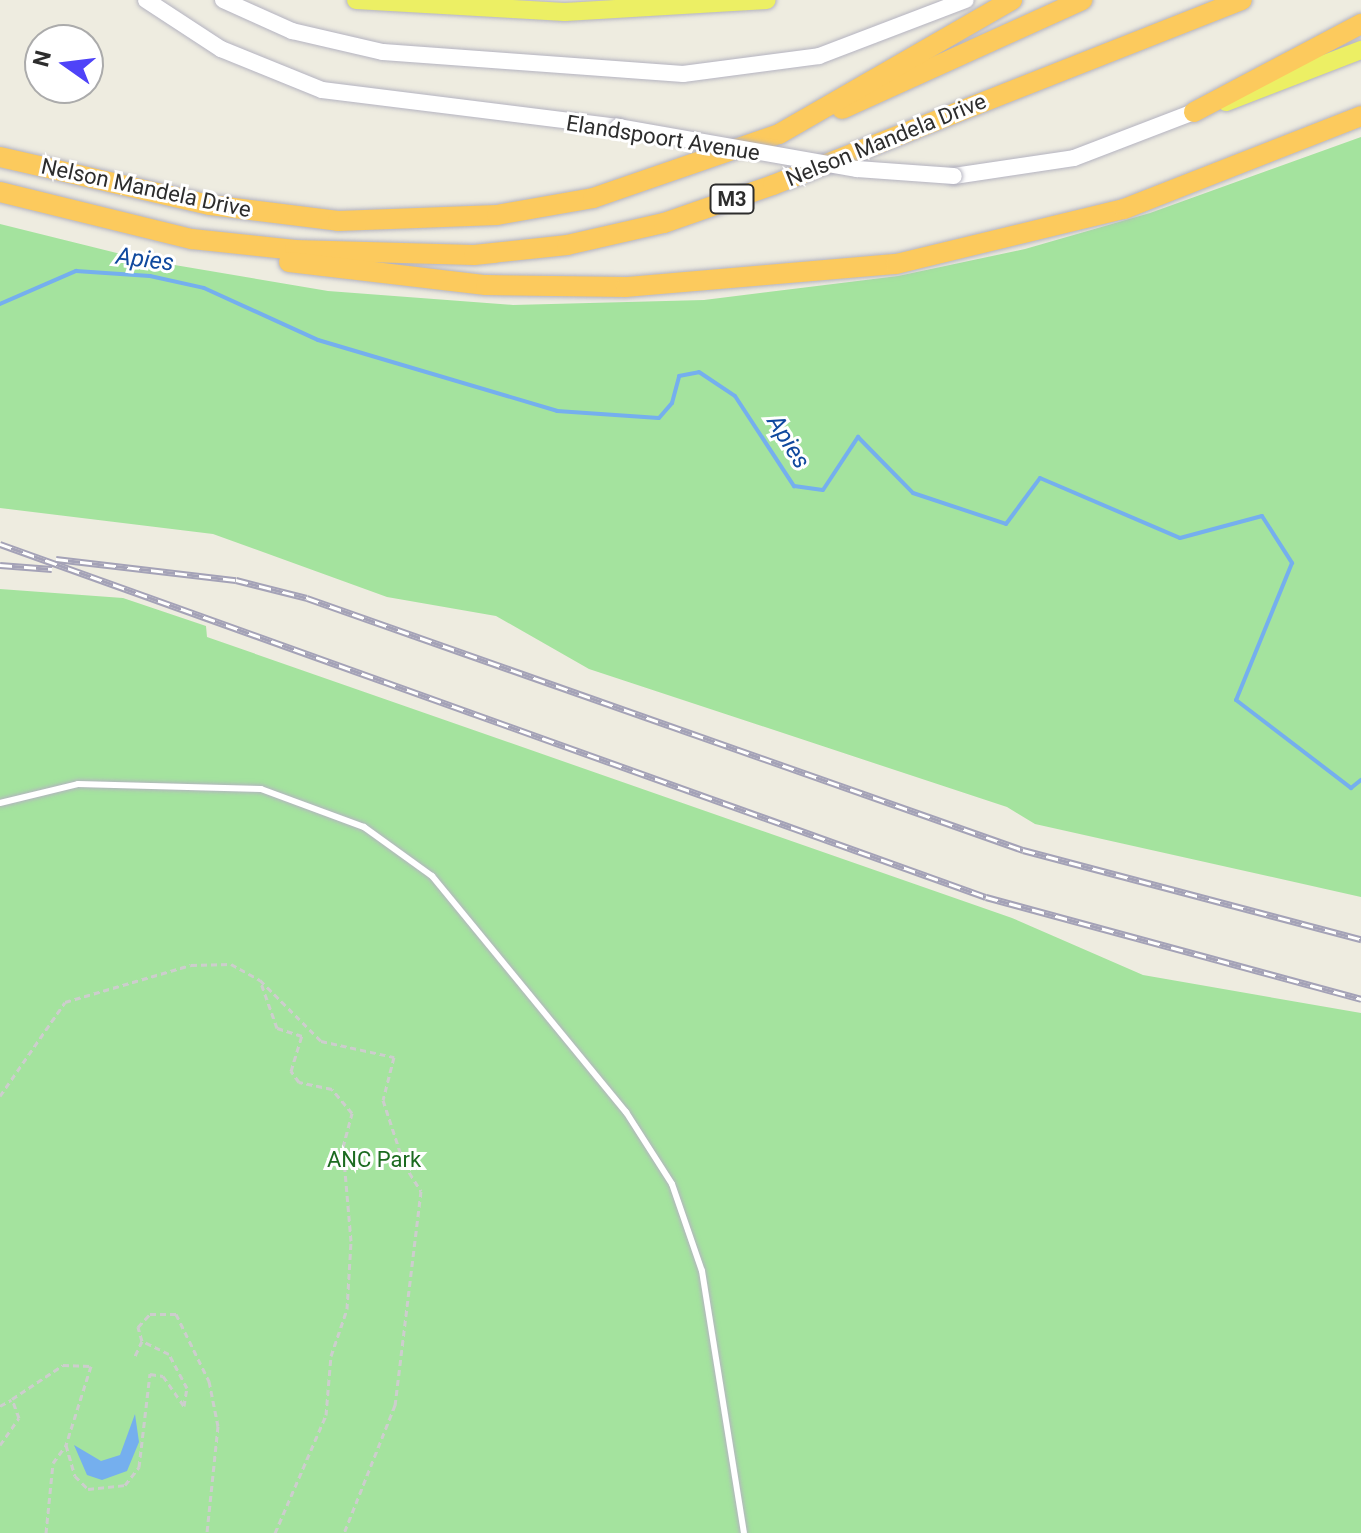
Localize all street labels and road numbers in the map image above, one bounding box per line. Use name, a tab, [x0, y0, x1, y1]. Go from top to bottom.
street label: Nelson Mandela Drive	[782, 88, 990, 192]
street label: Elandspoort Avenue	[564, 110, 762, 166]
street label: Nelson Mandela Drive	[39, 153, 253, 223]
road number: M3	[708, 183, 756, 215]

